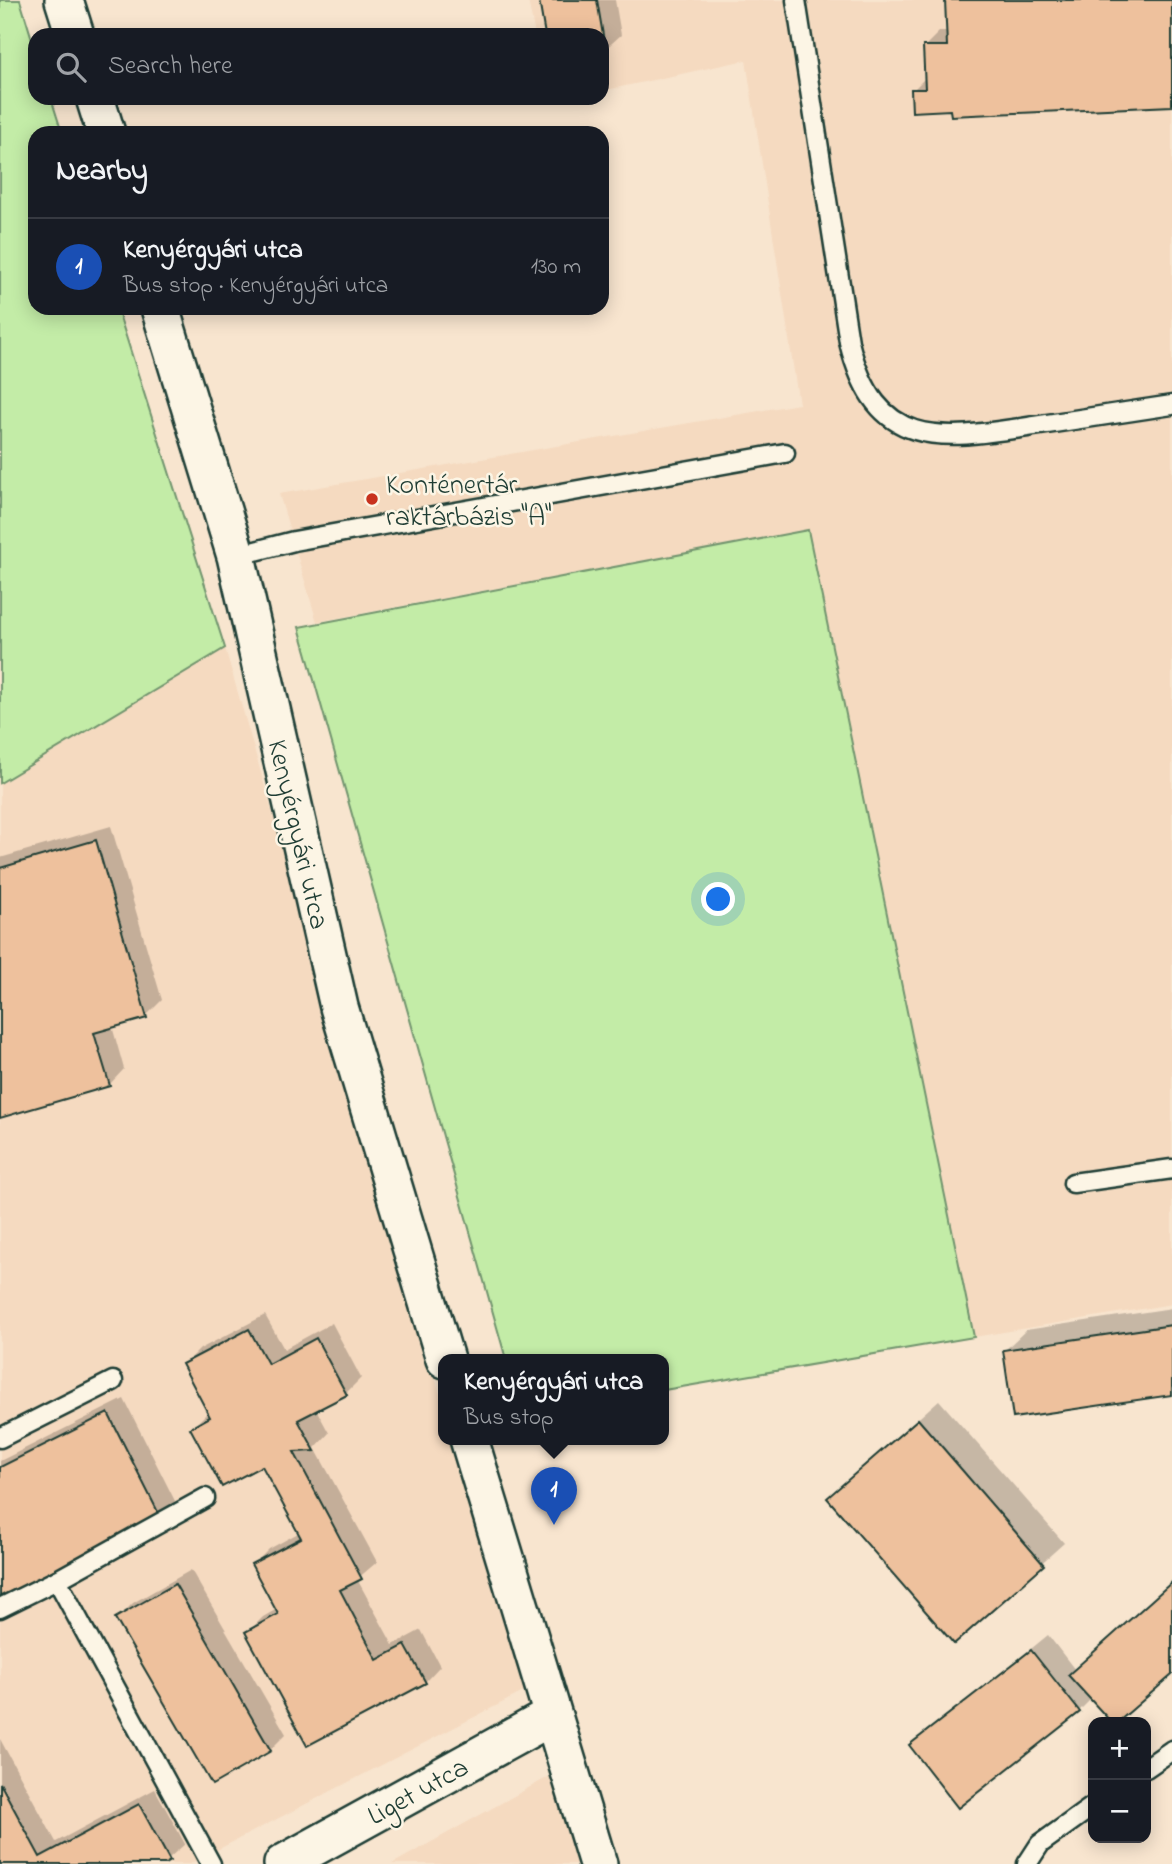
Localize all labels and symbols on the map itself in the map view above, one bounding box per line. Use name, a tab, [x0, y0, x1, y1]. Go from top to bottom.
place label: Konténertár raktárbázis "A"	[386, 466, 552, 539]
marker: Konténertár raktárbázis "A"	[364, 491, 380, 507]
street label: Kenyérgyári utca	[255, 736, 338, 934]
your location	[701, 882, 735, 916]
pin: 1	[531, 1467, 577, 1525]
street label: Liget utca	[361, 1749, 477, 1838]

